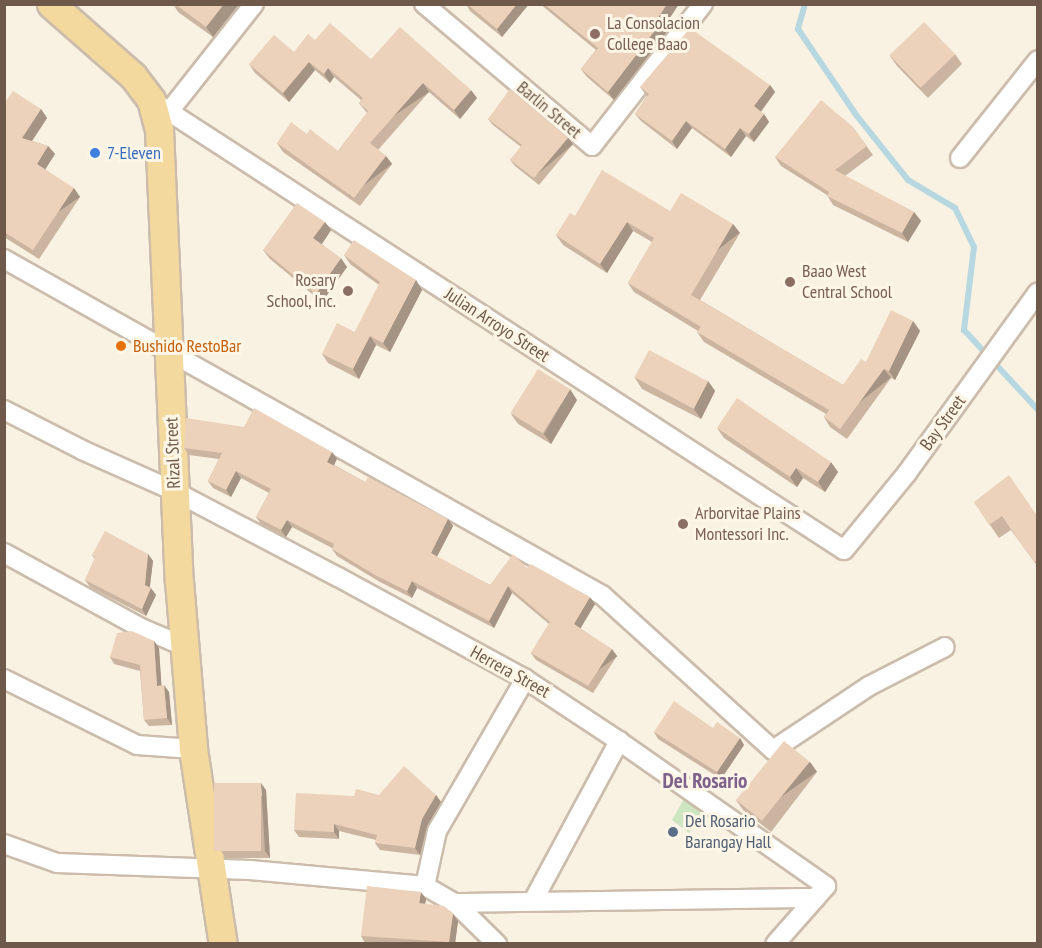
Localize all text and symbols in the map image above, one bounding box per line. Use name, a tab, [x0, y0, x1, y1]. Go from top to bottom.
place label: La Consolacion College Baao	[607, 13, 700, 56]
marker: La Consolacion College Baao	[588, 27, 602, 41]
street label: Barlin Street	[512, 77, 586, 143]
place label: 7-Eleven	[107, 142, 161, 164]
marker: 7-Eleven	[88, 146, 102, 160]
place label: Baao West Central School	[802, 261, 892, 304]
place label: Rosary School, Inc.	[265, 270, 336, 312]
marker: Baao West Central School	[783, 275, 797, 289]
street label: Julian Arroyo Street	[440, 283, 554, 367]
marker: Rosary School, Inc.	[341, 284, 355, 298]
place label: Bushido RestoBar	[133, 335, 241, 357]
marker: Bushido RestoBar	[114, 339, 128, 353]
street label: Bay Street	[916, 391, 970, 455]
street label: Rizal Street	[161, 417, 185, 489]
place label: Arborvitae Plains Montessori Inc.	[695, 503, 801, 546]
marker: Arborvitae Plains Montessori Inc.	[676, 517, 690, 531]
street label: Herrera Street	[466, 641, 554, 703]
district label: Del Rosario	[663, 768, 747, 794]
place label: Del Rosario Barangay Hall	[685, 811, 772, 854]
marker: Del Rosario Barangay Hall	[666, 825, 680, 839]

